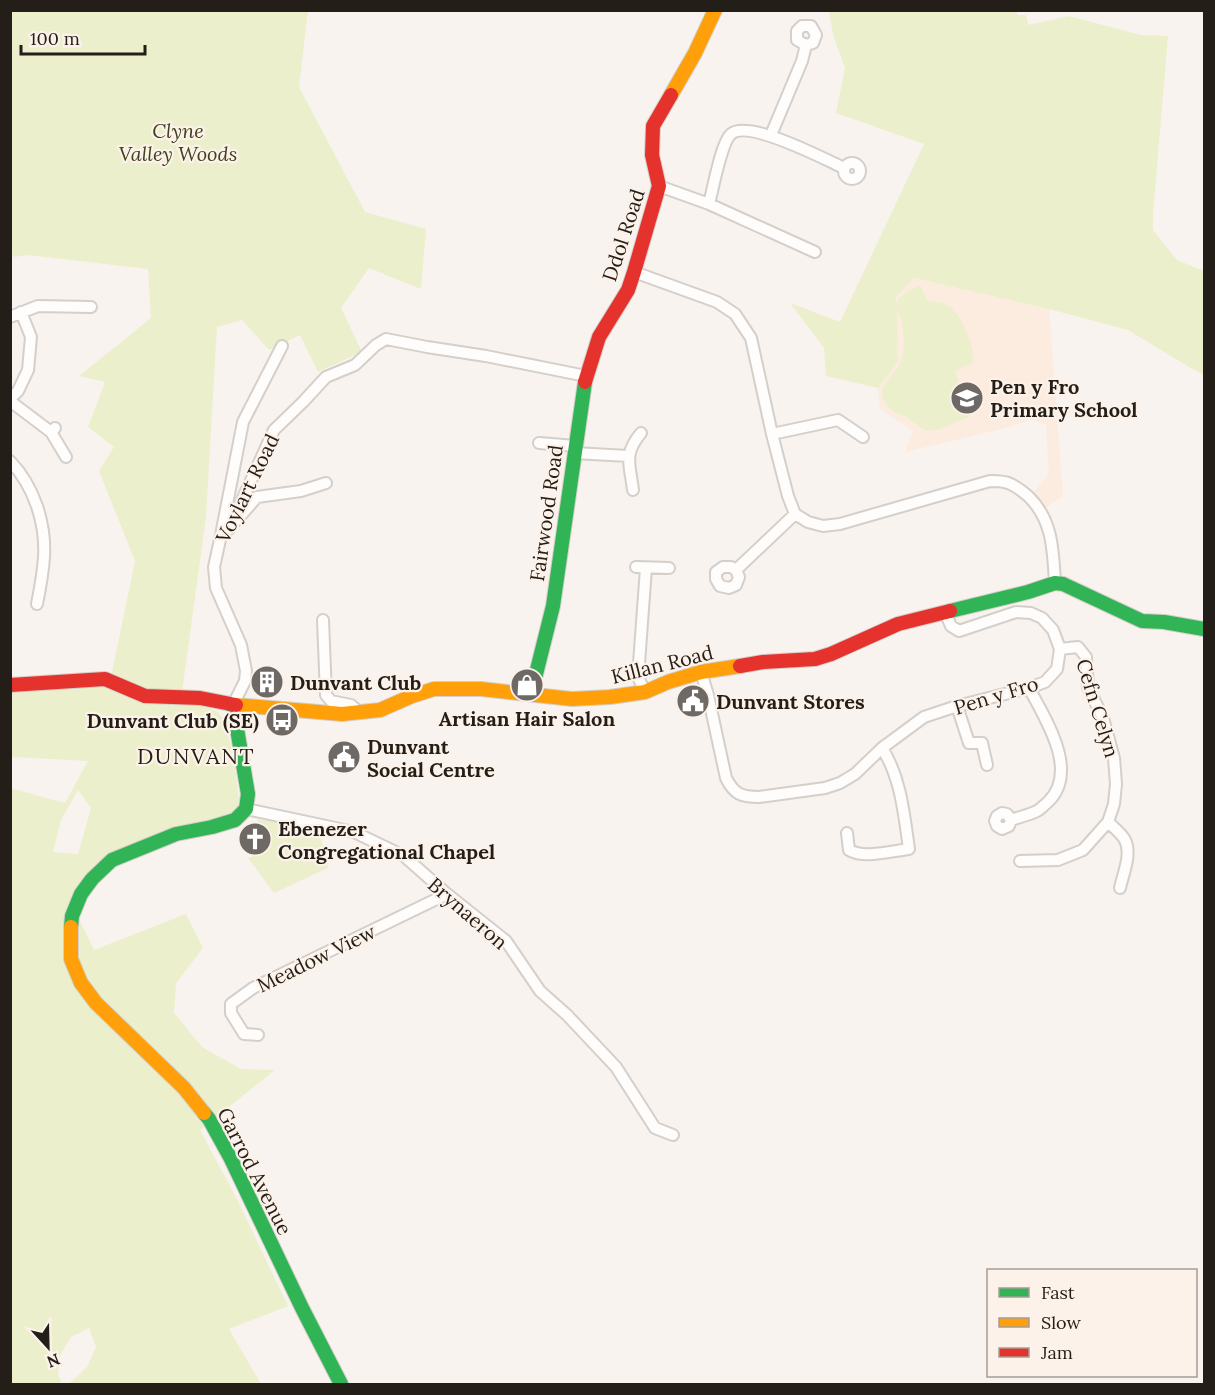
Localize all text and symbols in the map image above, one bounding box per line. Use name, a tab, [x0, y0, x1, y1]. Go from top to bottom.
scale bar	[21, 18, 146, 56]
text: 100 m	[30, 27, 80, 50]
park label: Clyne Valley Woods	[119, 118, 237, 166]
street label: Ddol Road	[596, 186, 650, 284]
place label: Pen y Fro Primary School	[990, 374, 1137, 422]
school or university icon: Pen y Fro Primary School	[949, 380, 985, 416]
street label: Voylart Road	[209, 429, 284, 548]
street label: Fairwood Road	[524, 443, 568, 583]
street label: Killan Road	[608, 639, 716, 689]
street label: Cefn Celyn	[1071, 656, 1125, 760]
building icon: Dunvant Club	[249, 664, 285, 700]
shop icon: Artisan Hair Salon	[509, 667, 545, 703]
place label: Dunvant Club	[290, 670, 421, 695]
street label: Pen y Fro	[951, 670, 1041, 720]
public building icon: Dunvant Stores	[675, 683, 711, 719]
place label: Dunvant Stores	[716, 689, 865, 714]
bus stop icon: Dunvant Club (SE)	[264, 702, 300, 738]
place label: Artisan Hair Salon	[439, 706, 615, 731]
place label: Dunvant Club (SE)	[87, 708, 259, 734]
place label: Dunvant Social Centre	[367, 734, 495, 782]
public building icon: Dunvant Social Centre	[326, 739, 362, 775]
district label: DUNVANT	[137, 742, 255, 770]
place label: Ebenezer Congregational Chapel	[278, 816, 495, 864]
church icon: Ebenezer Congregational Chapel	[237, 821, 273, 857]
street label: Brynaeron	[423, 872, 513, 954]
street label: Meadow View	[252, 918, 380, 998]
street label: Garrod Avenue	[212, 1103, 298, 1239]
legend	[987, 1269, 1197, 1377]
text: Fast	[1041, 1281, 1075, 1304]
text: Slow	[1041, 1311, 1081, 1334]
north arrow	[18, 1317, 78, 1377]
text: Jam	[1040, 1341, 1073, 1364]
text: N	[44, 1349, 63, 1372]

